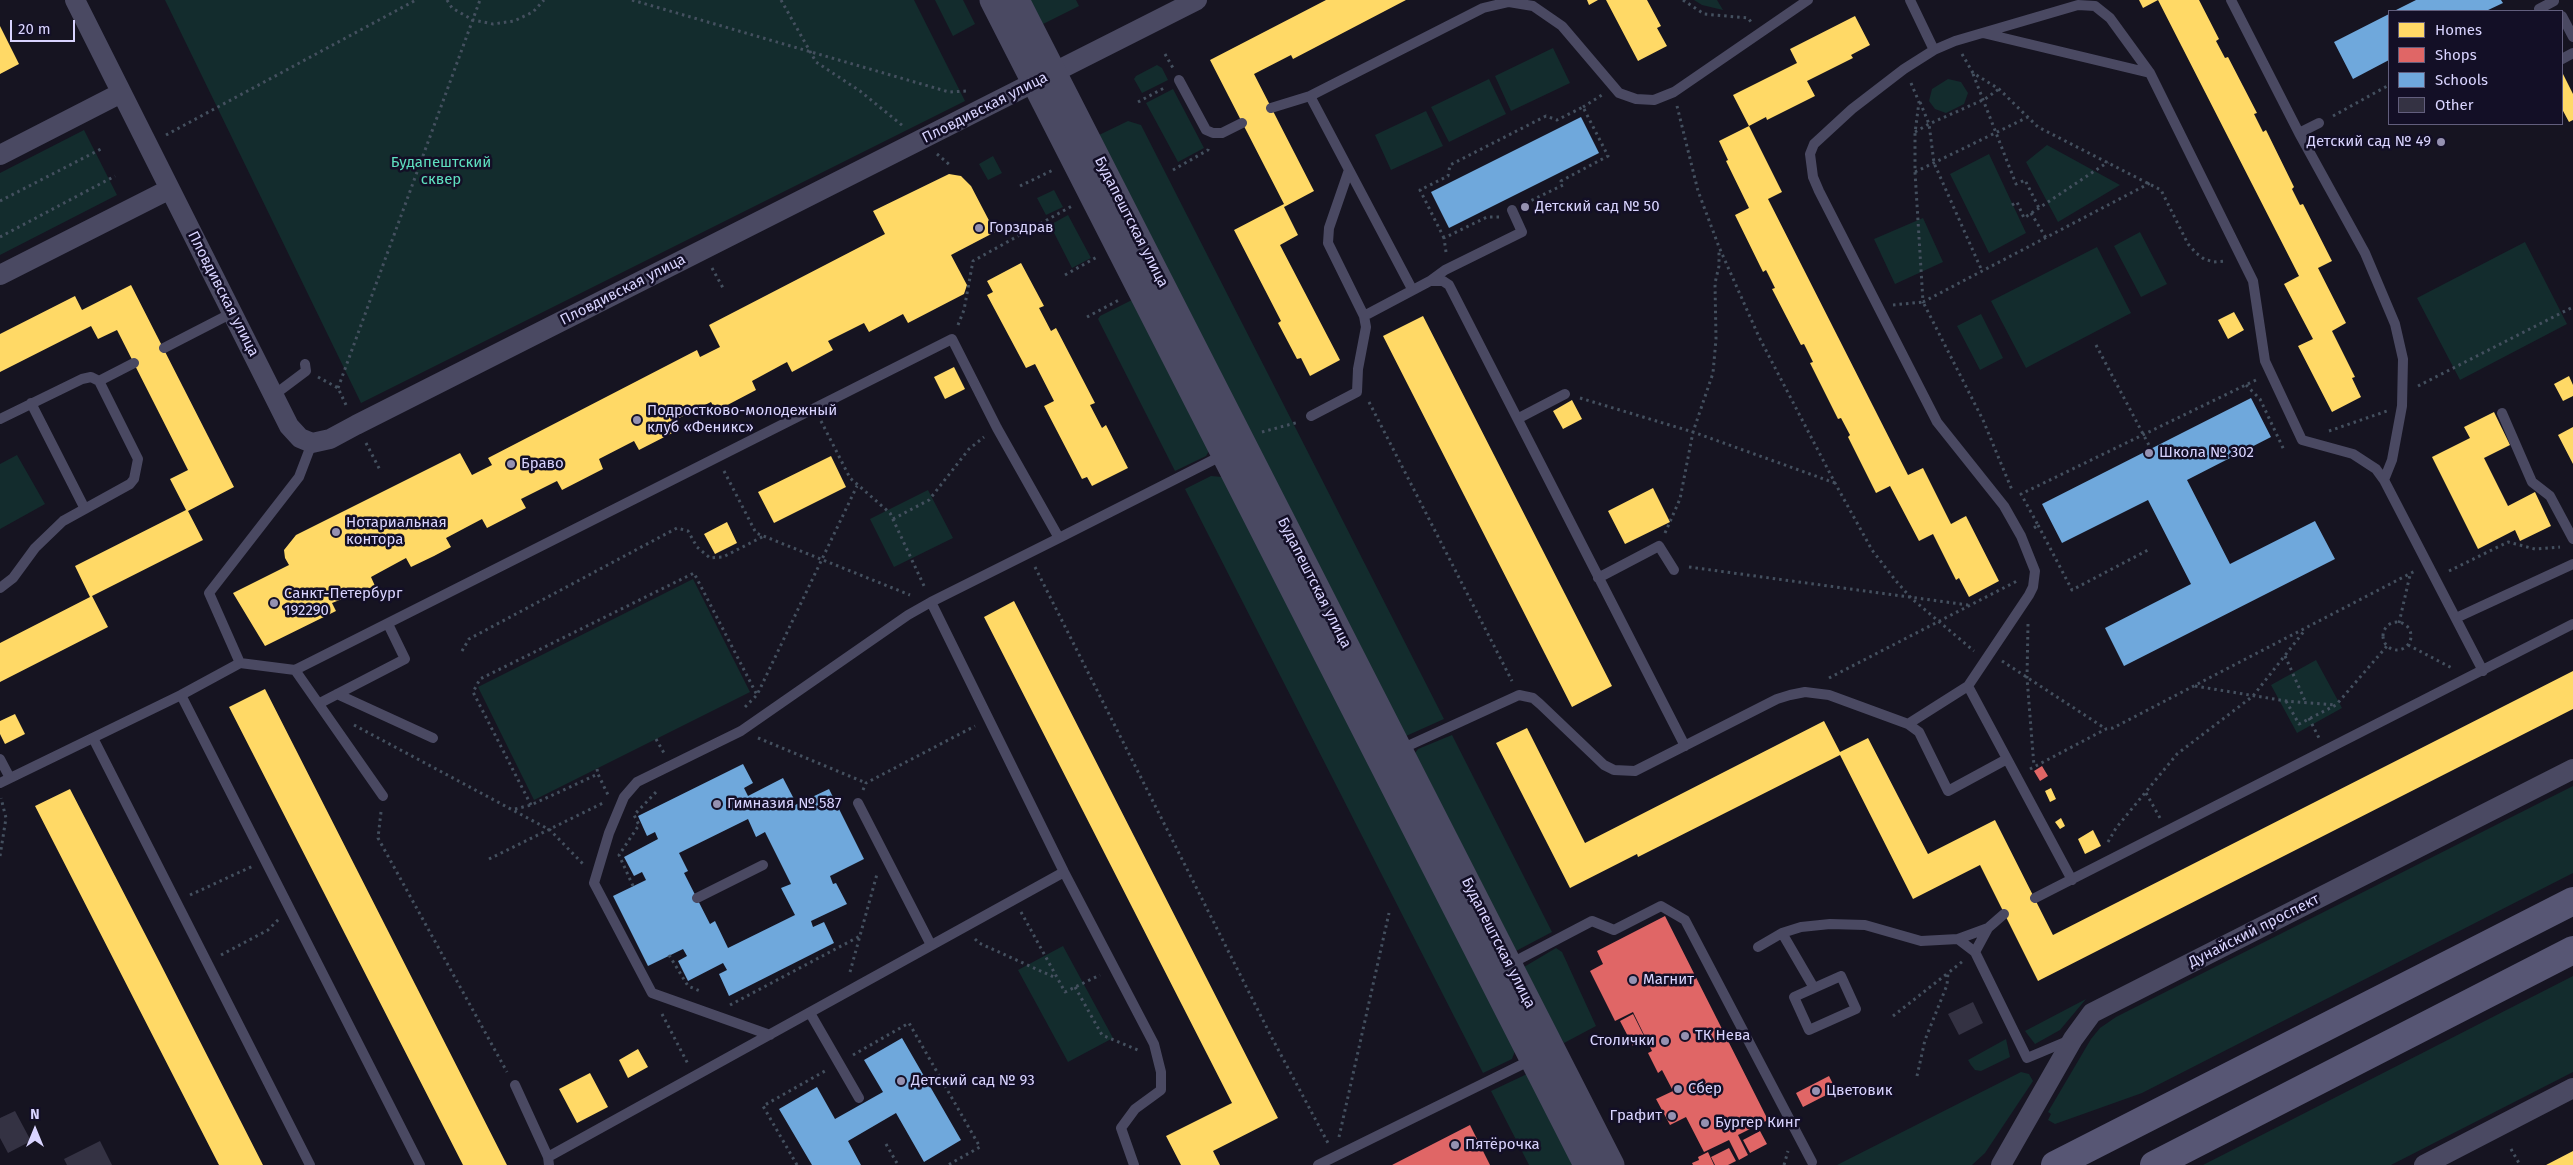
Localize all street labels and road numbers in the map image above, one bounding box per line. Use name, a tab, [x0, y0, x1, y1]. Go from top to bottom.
street label: Пловдивская улица	[919, 69, 1051, 147]
street label: Будапештская улица	[1090, 153, 1172, 291]
street label: Пловдивская улица	[184, 228, 262, 360]
street label: Пловдивская улица	[557, 251, 689, 329]
street label: Будапештская улица	[1273, 514, 1355, 652]
street label: Будапештская улица	[1457, 874, 1539, 1012]
street label: Дунайский проспект	[2185, 890, 2323, 972]

